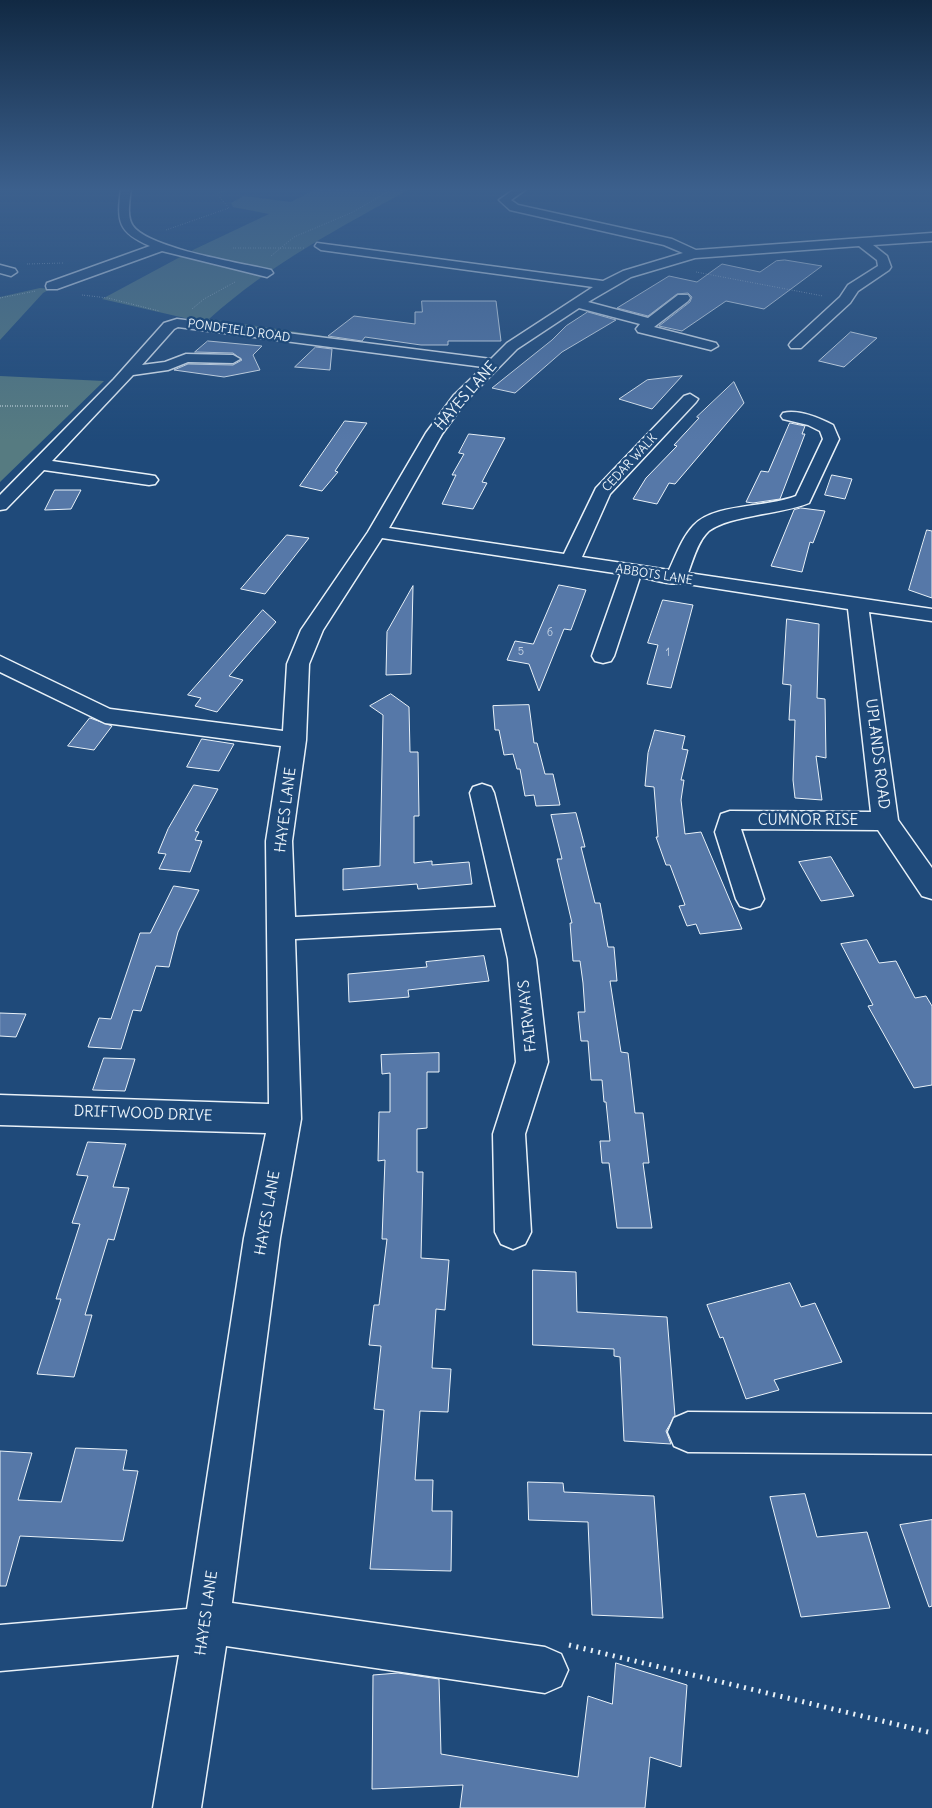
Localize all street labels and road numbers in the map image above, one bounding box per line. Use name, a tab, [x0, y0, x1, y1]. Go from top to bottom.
street label: PONDFIELD ROAD	[187, 317, 291, 345]
street label: HAYES LANE	[431, 358, 501, 434]
street label: CEDAR WALK	[600, 431, 660, 495]
street label: ABBOTS LANE	[614, 562, 694, 588]
street label: UPLANDS ROAD	[861, 698, 893, 810]
street label: HAYES LANE	[272, 766, 300, 854]
street label: CUMNOR RISE	[758, 812, 858, 830]
street label: FAIRWAYS	[515, 979, 541, 1053]
street label: DRIFTWOOD DRIVE	[73, 1103, 213, 1125]
street label: HAYES LANE	[252, 1169, 284, 1257]
street label: HAYES LANE	[192, 1569, 222, 1657]

